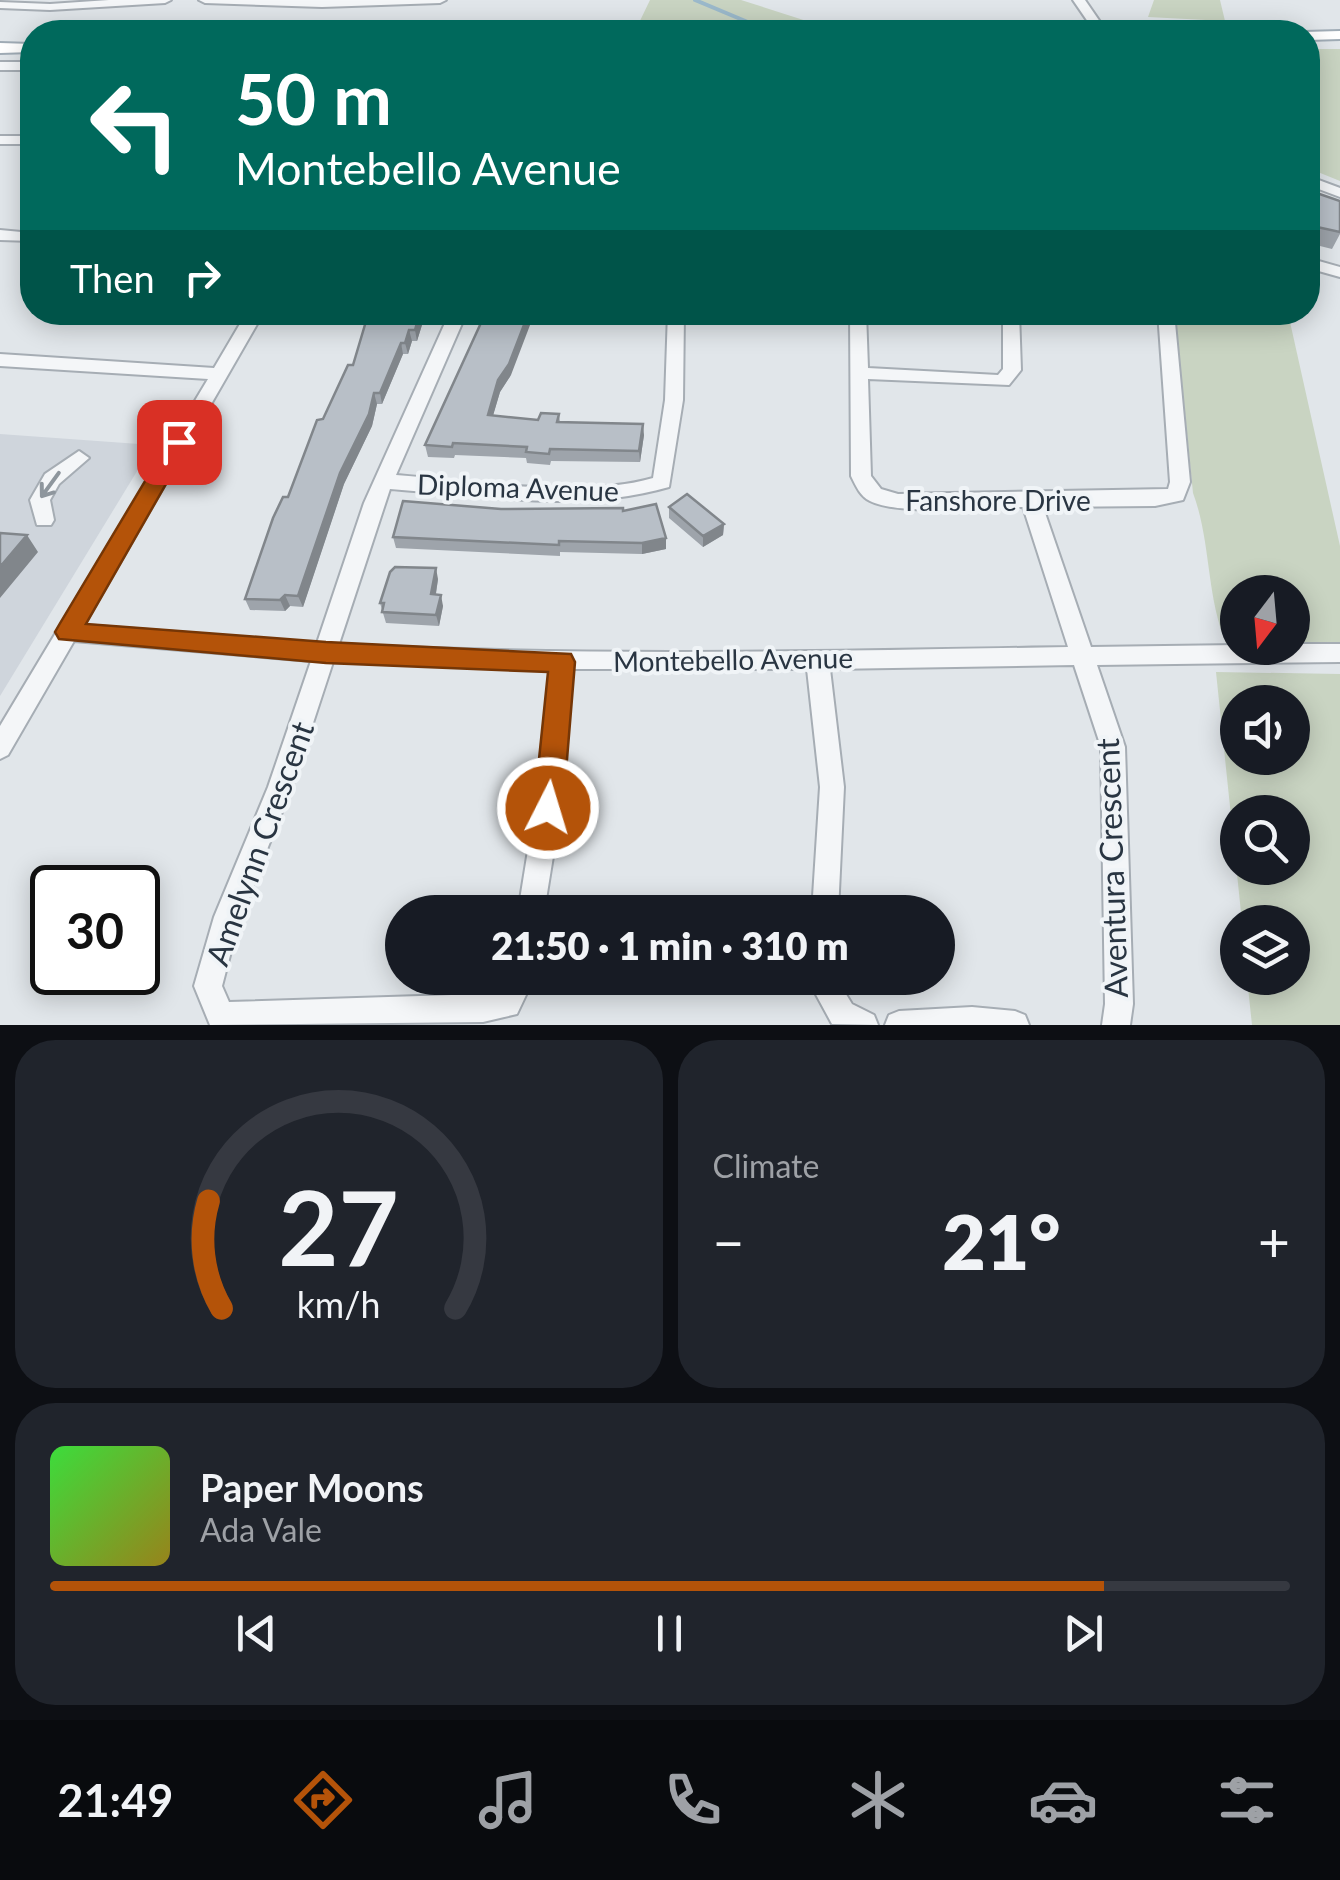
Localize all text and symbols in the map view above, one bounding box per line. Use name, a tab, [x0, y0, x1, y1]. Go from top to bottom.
text: 50 m	[235, 56, 392, 140]
icon: left	[70, 60, 200, 190]
text: Montebello Avenue	[235, 141, 621, 195]
icon: right	[175, 250, 230, 305]
text: Then	[70, 255, 155, 301]
pin	[137, 400, 222, 485]
icon: arrive	[152, 415, 207, 470]
street label: Diploma Avenue	[417, 466, 619, 508]
one-way arrow	[40, 471, 61, 498]
street label: Fanshore Drive	[905, 483, 1091, 517]
north arrow	[1220, 575, 1310, 665]
map controls	[1220, 575, 1310, 995]
street label: Montebello Avenue	[613, 640, 853, 678]
button: sound	[1220, 685, 1310, 775]
street label: Amelynn Crescent	[197, 715, 321, 970]
street label: Aventura Crescent	[1087, 737, 1135, 998]
position arrow	[496, 756, 600, 860]
button: search	[1220, 795, 1310, 885]
speed limit sign: 30	[30, 865, 160, 995]
button: layers	[1220, 905, 1310, 995]
text: 21:50 · 1 min · 310 m	[491, 922, 849, 968]
text: Climate	[713, 1146, 819, 1185]
text: 27	[278, 1163, 399, 1288]
text: 21°	[942, 1196, 1060, 1286]
text: −	[713, 1208, 744, 1274]
text: +	[1258, 1208, 1290, 1274]
text: km/h	[297, 1283, 381, 1326]
text: Paper Moons	[200, 1464, 424, 1510]
text: Ada Vale	[200, 1510, 322, 1549]
icon: previous	[229, 1606, 284, 1661]
icon: pause	[642, 1606, 697, 1661]
icon: next	[1056, 1606, 1111, 1661]
icon: directions	[288, 1765, 358, 1835]
icon: music	[473, 1765, 543, 1835]
icon: phone	[658, 1765, 728, 1835]
icon: climate	[843, 1765, 913, 1835]
icon: car	[1028, 1765, 1098, 1835]
icon: filters	[1212, 1765, 1282, 1835]
text: 21:49	[57, 1773, 173, 1827]

